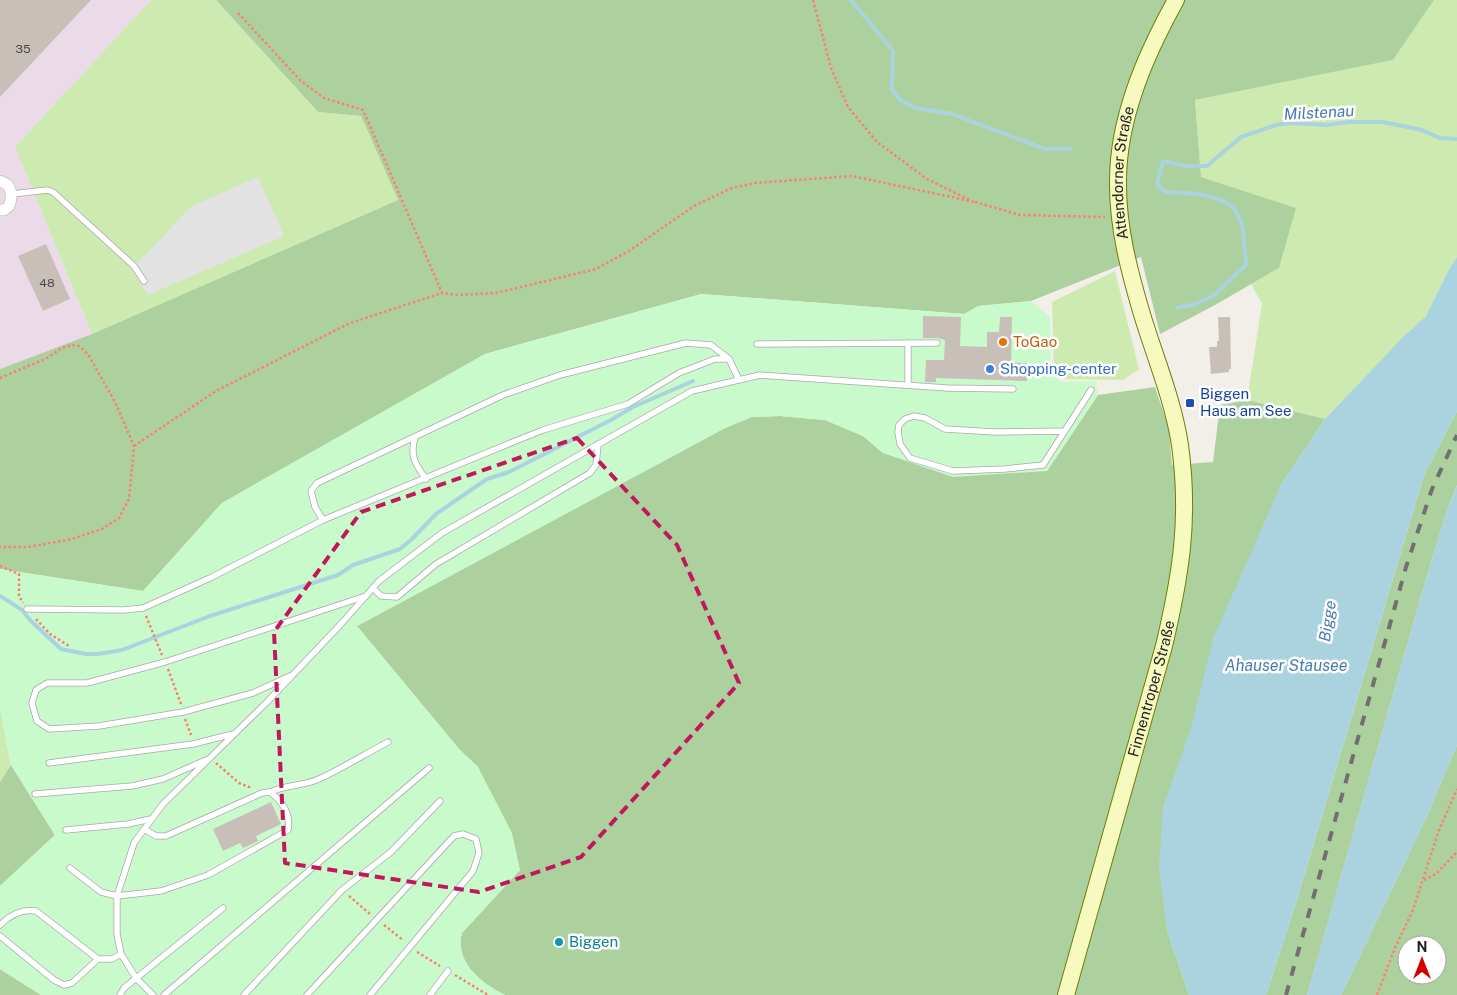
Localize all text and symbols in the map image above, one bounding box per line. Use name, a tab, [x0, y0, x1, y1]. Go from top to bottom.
house number: 35	[15, 42, 31, 56]
water label: Milstenau	[1283, 101, 1355, 124]
street label: Attendorner Straße	[1109, 104, 1137, 241]
house number: 48	[39, 276, 55, 290]
place label: ToGao	[1013, 333, 1057, 350]
marker: ToGao	[997, 336, 1009, 348]
place label: Shopping-center	[1000, 360, 1117, 377]
marker: Shopping-center	[984, 363, 996, 375]
place label: Biggen Haus am See	[1200, 385, 1292, 419]
marker: Biggen Haus am See	[1184, 397, 1196, 409]
water label: Bigge	[1315, 599, 1340, 643]
street label: Finnentroper Straße	[1124, 619, 1178, 759]
water label: Ahauser Stausee	[1225, 656, 1348, 675]
place label: Biggen	[569, 933, 618, 950]
north arrow	[1397, 935, 1447, 985]
marker: Biggen	[553, 936, 565, 948]
text: N	[1417, 939, 1427, 955]

